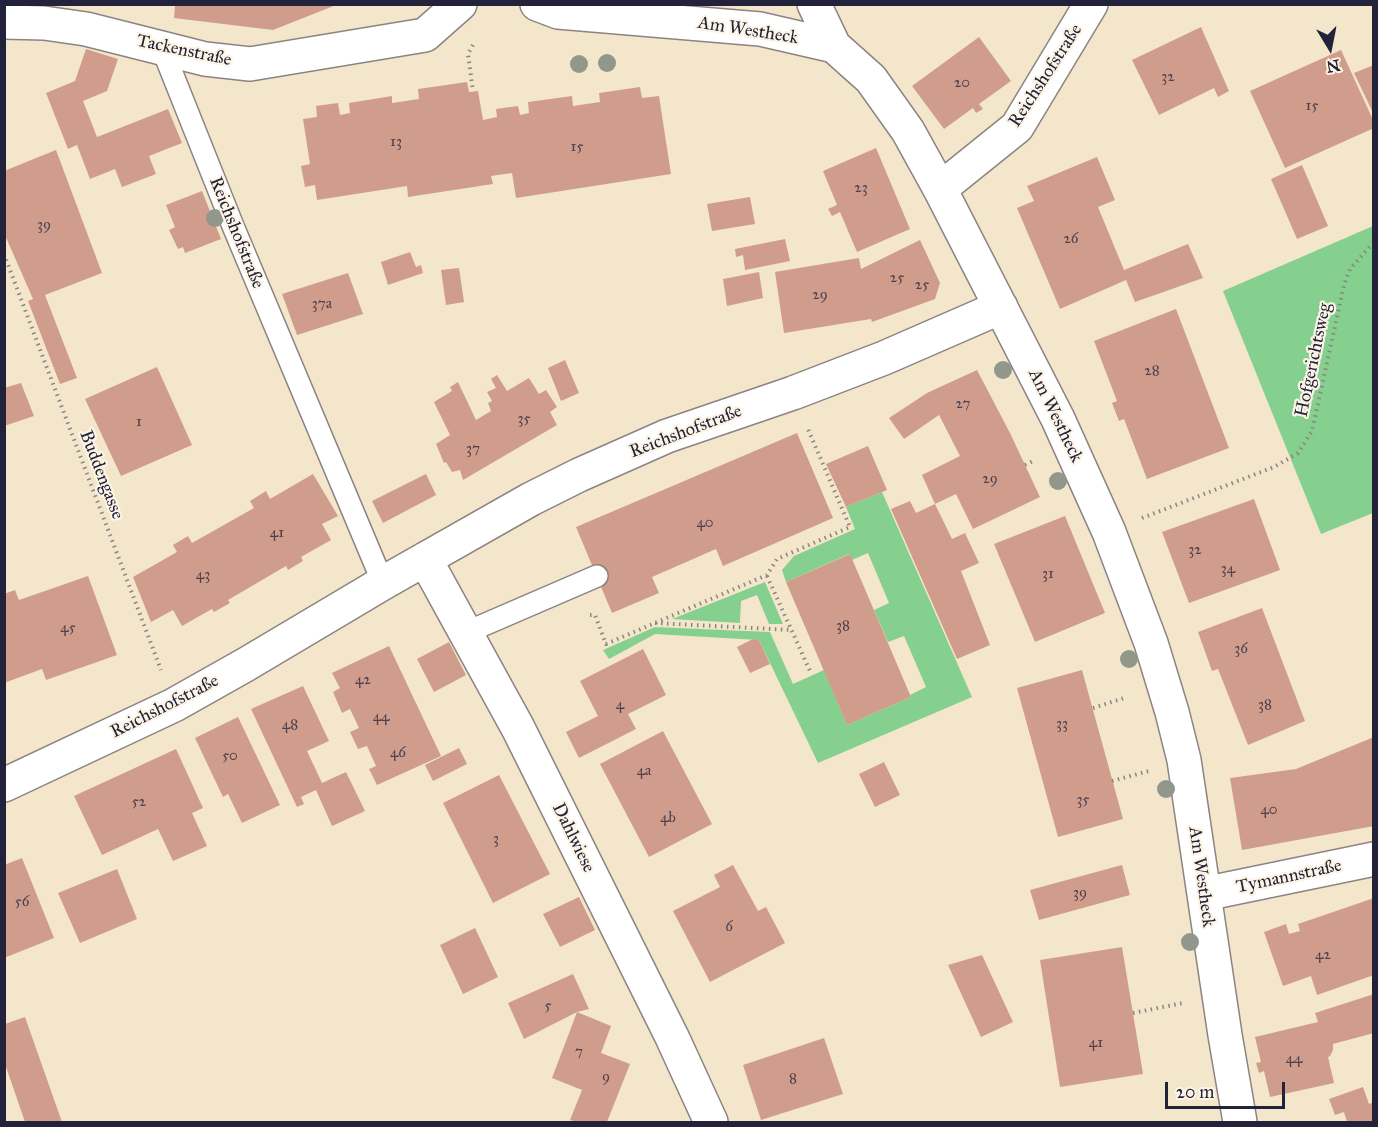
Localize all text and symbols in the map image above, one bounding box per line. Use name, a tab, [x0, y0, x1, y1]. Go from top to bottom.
street label: Am Westheck	[696, 12, 800, 50]
north arrow	[1300, 18, 1360, 78]
street label: Reichshofstraße	[1005, 20, 1087, 132]
street label: Tackenstraße	[135, 30, 233, 72]
text: N	[1325, 56, 1342, 77]
house number: 32	[1161, 68, 1175, 86]
house number: 20	[954, 74, 970, 92]
house number: 15	[1306, 97, 1318, 115]
house number: 13	[390, 133, 402, 151]
house number: 15	[571, 138, 583, 156]
street label: Reichshofstraße	[204, 174, 268, 292]
house number: 23	[854, 179, 868, 197]
house number: 39	[37, 216, 51, 234]
house number: 26	[1063, 230, 1079, 248]
house number: 25	[890, 269, 904, 287]
house number: 25	[915, 276, 929, 294]
house number: 29	[812, 286, 828, 304]
house number: 37a	[312, 295, 332, 313]
street label: Hofgerichtsweg	[1291, 301, 1337, 419]
house number: 28	[1144, 362, 1160, 380]
street label: Am Westheck	[1023, 366, 1087, 466]
house number: 27	[956, 395, 970, 413]
street label: Reichshofstraße	[627, 401, 745, 463]
house number: 35	[518, 410, 530, 428]
house number: 1	[136, 413, 142, 431]
street label: Buddengasse	[74, 428, 128, 522]
house number: 37	[466, 440, 480, 458]
house number: 29	[982, 470, 998, 488]
house number: 40	[696, 514, 714, 532]
house number: 41	[270, 524, 284, 542]
house number: 32	[1188, 541, 1202, 559]
house number: 34	[1221, 560, 1235, 578]
house number: 31	[1042, 565, 1054, 583]
house number: 43	[196, 566, 210, 584]
house number: 38	[836, 617, 850, 635]
house number: 45	[60, 619, 76, 637]
house number: 36	[1234, 640, 1248, 658]
street label: Reichshofstraße	[107, 671, 223, 743]
house number: 42	[355, 671, 371, 689]
house number: 4	[616, 696, 624, 714]
house number: 38	[1258, 696, 1272, 714]
house number: 44	[373, 708, 389, 726]
house number: 33	[1056, 715, 1068, 733]
house number: 48	[282, 716, 298, 734]
house number: 46	[390, 744, 406, 762]
house number: 50	[222, 747, 238, 765]
house number: 4a	[637, 762, 651, 780]
house number: 35	[1077, 791, 1089, 809]
house number: 52	[132, 793, 146, 811]
street label: Dahlwiese	[547, 800, 599, 876]
house number: 40	[1260, 801, 1278, 819]
house number: 4b	[660, 809, 676, 827]
street label: Am Westheck	[1183, 825, 1219, 929]
house number: 3	[493, 830, 499, 848]
street label: Tymannstraße	[1234, 855, 1344, 899]
house number: 39	[1073, 884, 1087, 902]
house number: 56	[15, 893, 29, 911]
house number: 6	[725, 918, 733, 936]
house number: 42	[1315, 946, 1331, 964]
house number: 5	[545, 997, 551, 1015]
house number: 41	[1089, 1034, 1103, 1052]
house number: 7	[575, 1043, 583, 1061]
house number: 44	[1286, 1050, 1302, 1068]
house number: 9	[602, 1068, 610, 1086]
house number: 8	[789, 1070, 797, 1088]
scale bar	[1168, 1070, 1288, 1108]
text: 20 m	[1176, 1081, 1214, 1103]

